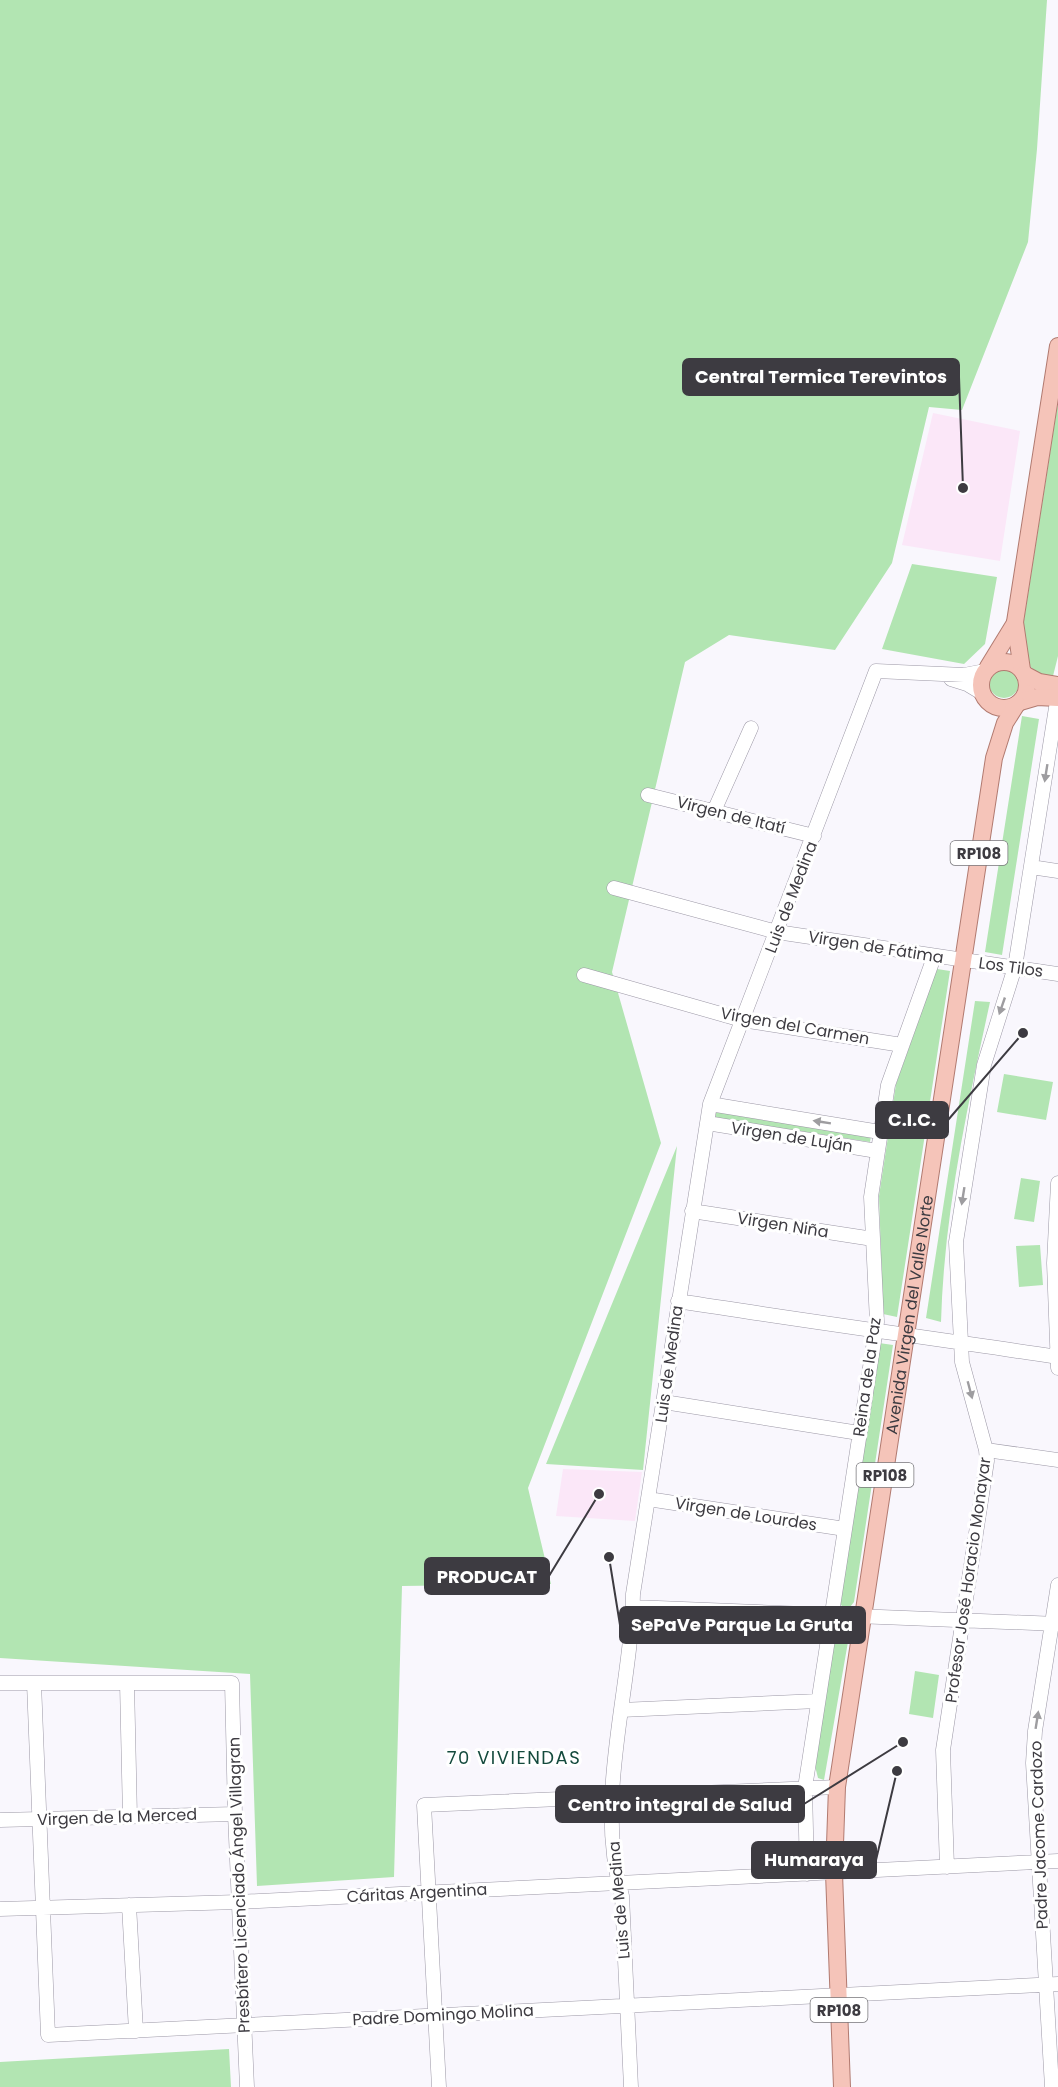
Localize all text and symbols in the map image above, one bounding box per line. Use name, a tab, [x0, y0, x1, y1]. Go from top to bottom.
callout: Central Termica Terevintos	[683, 359, 959, 395]
text: Central Termica Terevintos	[695, 364, 947, 389]
one-way arrow	[1041, 764, 1050, 783]
street label: Virgen de Itatí	[674, 790, 788, 840]
street label: Luis de Medina	[759, 838, 823, 956]
road number: RP108	[950, 841, 1008, 865]
street label: Virgen de Fátima	[807, 925, 945, 969]
street label: Los Tilos	[977, 951, 1045, 983]
one-way arrow	[997, 997, 1007, 1015]
street label: Virgen del Carmen	[719, 1002, 871, 1050]
callout: C.I.C.	[876, 1102, 948, 1138]
text: C.I.C.	[888, 1107, 936, 1132]
street label: Virgen de Luján	[729, 1116, 855, 1158]
one-way arrow	[813, 1118, 832, 1127]
one-way arrow	[959, 1187, 968, 1206]
street label: Avenida Virgen del Valle Norte	[879, 1193, 939, 1436]
street label: Virgen Niña	[736, 1206, 830, 1244]
street label: Luis de Medina	[649, 1304, 689, 1424]
street label: Reina de la Paz	[847, 1316, 887, 1438]
one-way arrow	[965, 1381, 975, 1399]
street label: Profesor José Horacio Monayar	[939, 1456, 997, 1704]
road number: RP108	[856, 1463, 914, 1487]
street label: Virgen de Lourdes	[673, 1491, 819, 1537]
callout: PRODUCAT	[425, 1558, 549, 1594]
text: PRODUCAT	[437, 1564, 538, 1589]
callout: SePaVe Parque La Gruta	[620, 1607, 865, 1643]
text: SePaVe Parque La Gruta	[631, 1612, 853, 1637]
one-way arrow	[1032, 1710, 1041, 1729]
street label: Presbítero Licenciado Ángel Villagran	[222, 1737, 256, 2033]
street label: Padre Jacome Cardozo	[1024, 1740, 1054, 1930]
district label: 70 VIVIENDAS	[447, 1745, 581, 1770]
callout: Centro integral de Salud	[556, 1786, 804, 1822]
text: Centro integral de Salud	[568, 1792, 792, 1817]
street label: Virgen de la Merced	[37, 1803, 197, 1831]
street label: Luis de Medina	[602, 1840, 636, 1960]
callout: Humaraya	[752, 1842, 876, 1878]
text: Humaraya	[764, 1847, 864, 1872]
street label: Cáritas Argentina	[346, 1878, 488, 1908]
road number: RP108	[810, 1998, 868, 2022]
street label: Padre Domingo Molina	[352, 1999, 534, 2031]

